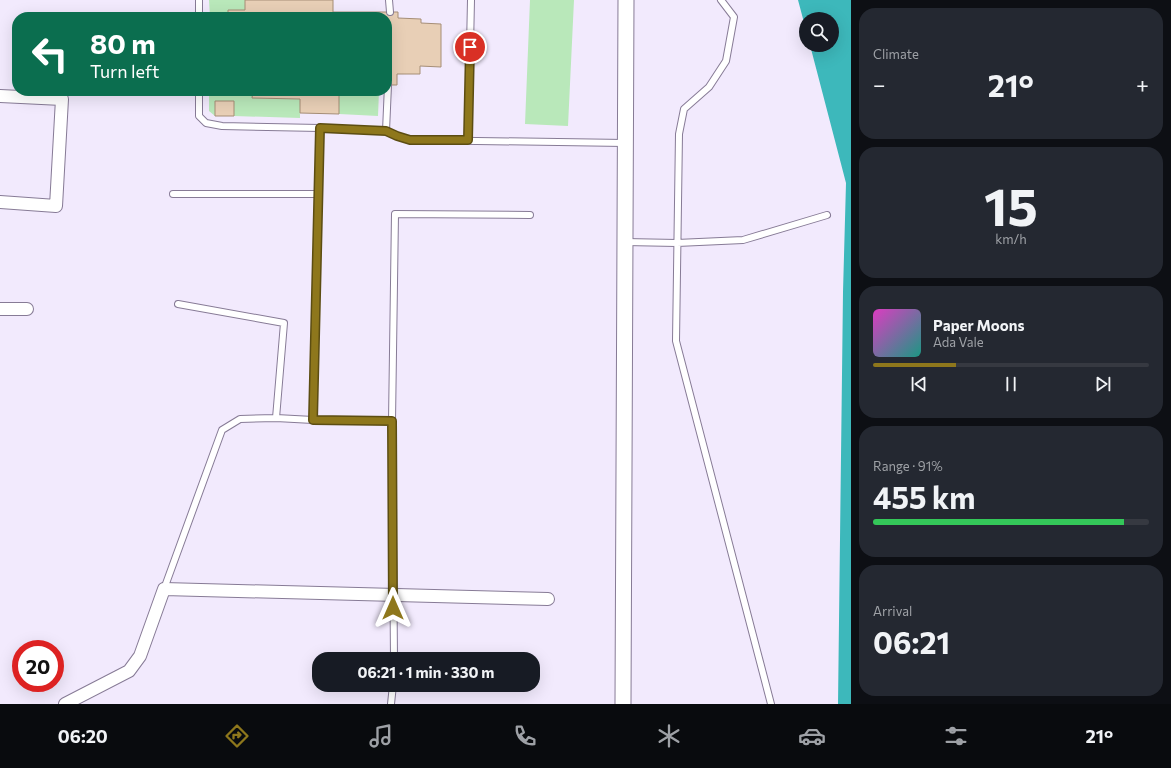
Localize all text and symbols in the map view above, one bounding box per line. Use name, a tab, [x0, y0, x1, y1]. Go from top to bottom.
map controls	[799, 12, 839, 52]
button: search	[799, 12, 839, 52]
text: 80 m	[90, 26, 156, 60]
icon: left	[24, 28, 76, 80]
pin	[453, 30, 487, 64]
icon: arrive	[459, 36, 481, 58]
text: Climate	[873, 46, 919, 62]
text: Turn left	[90, 60, 159, 82]
text: 21°	[988, 66, 1034, 103]
text: −	[873, 71, 886, 98]
text: +	[1136, 71, 1149, 98]
text: 15	[984, 173, 1038, 237]
text: km/h	[995, 231, 1027, 247]
text: Paper Moons	[933, 316, 1024, 334]
text: Ada Vale	[933, 334, 984, 350]
icon: previous	[908, 373, 930, 395]
icon: pause	[1000, 373, 1022, 395]
icon: next	[1092, 373, 1114, 395]
text: Range · 91%	[873, 458, 943, 474]
text: 455 km	[873, 478, 976, 515]
position arrow	[372, 587, 414, 629]
text: Arrival	[873, 603, 912, 619]
text: 06:21	[873, 623, 950, 660]
speed limit sign: 20	[12, 640, 64, 692]
text: 06:21 · 1 min · 330 m	[358, 663, 494, 681]
icon: directions	[223, 722, 251, 750]
icon: music	[367, 722, 395, 750]
icon: phone	[511, 722, 539, 750]
icon: climate	[655, 722, 683, 750]
icon: car	[798, 722, 826, 750]
icon: filters	[942, 722, 970, 750]
text: 06:20	[58, 725, 108, 747]
text: 21°	[1086, 725, 1113, 747]

